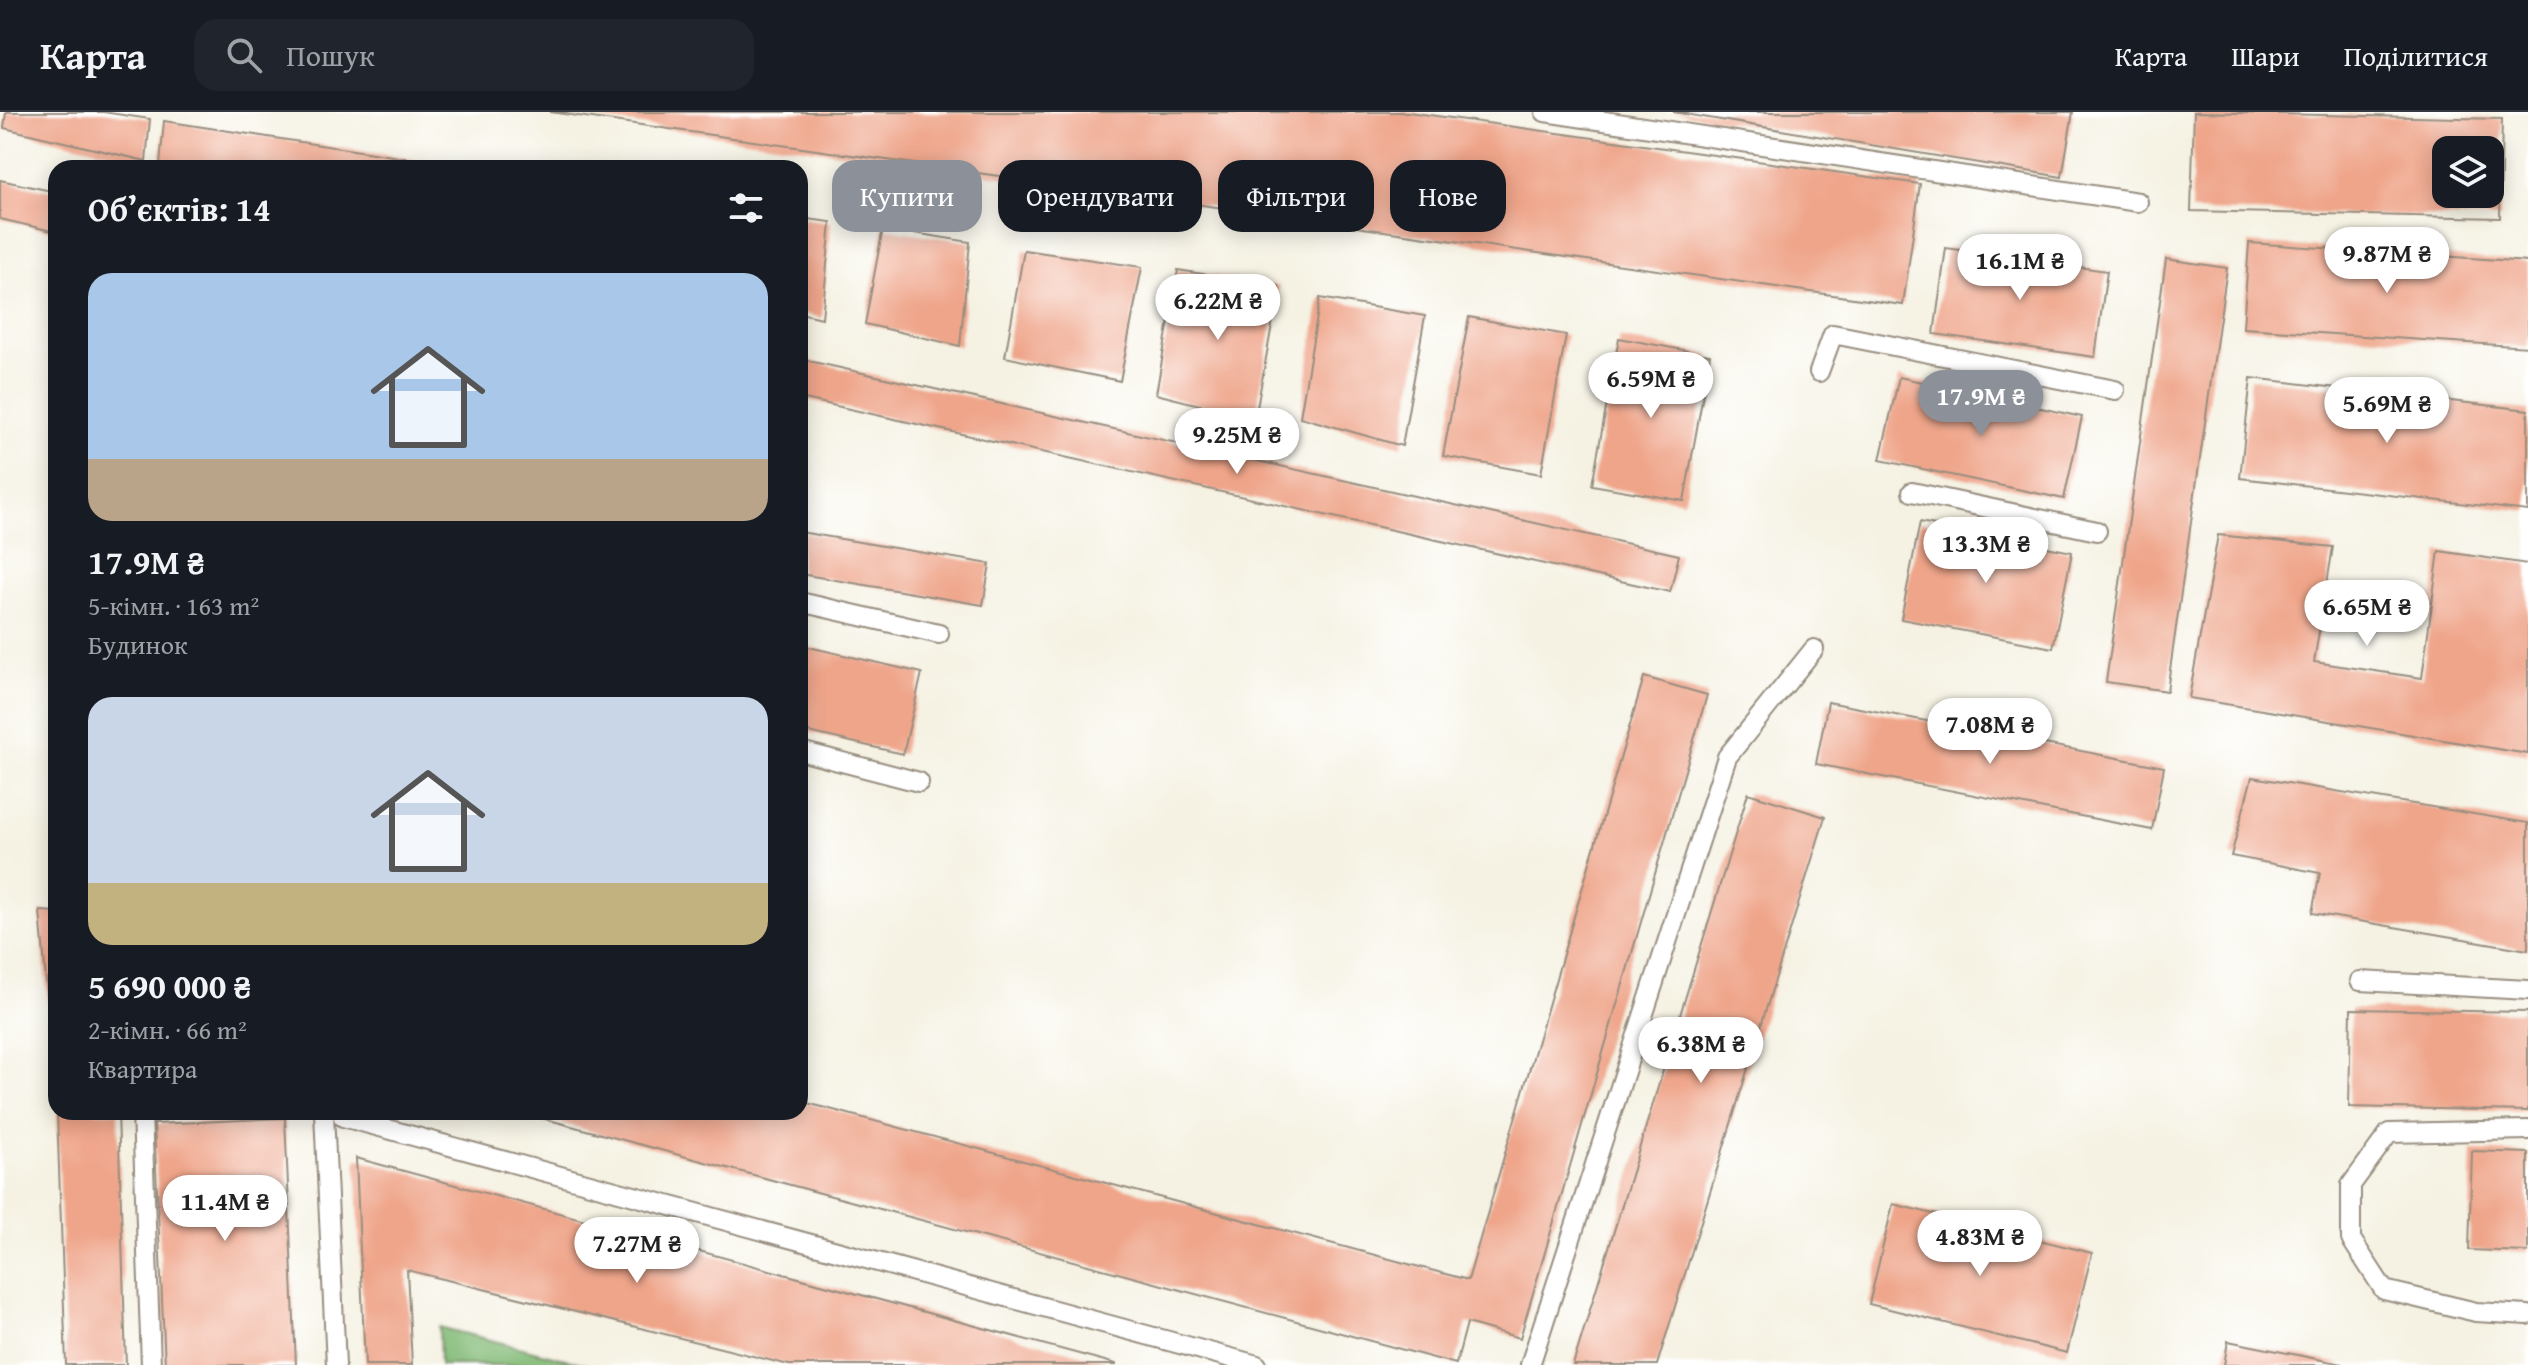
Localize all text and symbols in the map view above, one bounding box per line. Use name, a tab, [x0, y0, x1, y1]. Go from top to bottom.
search box	[194, 19, 754, 91]
text: Карта	[40, 27, 146, 83]
icon: search	[222, 33, 266, 77]
text: Пошук	[286, 33, 375, 77]
text: Карта	[2115, 35, 2187, 76]
text: Шари	[2231, 35, 2300, 76]
text: Поділитися	[2344, 35, 2488, 76]
map controls	[2432, 136, 2504, 208]
button: layers	[2432, 136, 2504, 208]
chip: Купити	[832, 160, 982, 232]
chip: Орендувати	[998, 160, 1202, 232]
chip: Фільтри	[1218, 160, 1374, 232]
chip: Нове	[1390, 160, 1506, 232]
text: Об’єктів: 14	[88, 184, 271, 233]
icon: filters	[724, 186, 768, 230]
pin: 9.87M ₴	[2313, 227, 2461, 295]
text: 9.87M ₴	[2342, 233, 2432, 272]
pin: 16.1M ₴	[1946, 234, 2094, 302]
text: 16.1M ₴	[1975, 240, 2065, 279]
pin: 6.22M ₴	[1144, 274, 1292, 342]
text: 6.22M ₴	[1173, 280, 1263, 319]
icon: home	[356, 325, 500, 469]
pin: 6.59M ₴	[1577, 352, 1725, 420]
text: 6.59M ₴	[1606, 358, 1696, 397]
pin: 17.9M ₴	[1907, 370, 2055, 438]
text: 17.9M ₴	[1936, 376, 2026, 415]
pin: 5.69M ₴	[2313, 377, 2461, 445]
text: 5.69M ₴	[2342, 383, 2432, 422]
pin: 9.25M ₴	[1163, 408, 1311, 476]
text: 9.25M ₴	[1192, 414, 1282, 453]
pin: 13.3M ₴	[1912, 517, 2060, 585]
text: 13.3M ₴	[1941, 523, 2031, 562]
text: 17.9M ₴	[88, 537, 205, 586]
pin: 6.65M ₴	[2293, 580, 2441, 648]
text: 5-кімн. · 163 m²	[88, 586, 259, 625]
text: 6.65M ₴	[2322, 586, 2412, 625]
text: Будинок	[88, 625, 188, 664]
pin: 7.08M ₴	[1916, 698, 2064, 766]
text: 7.08M ₴	[1945, 704, 2035, 743]
icon: home	[356, 749, 500, 893]
text: 5 690 000 ₴	[88, 961, 251, 1010]
text: 2-кімн. · 66 m²	[88, 1010, 247, 1049]
pin: 6.38M ₴	[1627, 1017, 1775, 1085]
text: 6.38M ₴	[1656, 1023, 1746, 1062]
text: Квартира	[88, 1049, 197, 1088]
pin: 11.4M ₴	[151, 1175, 299, 1243]
text: 11.4M ₴	[180, 1181, 270, 1220]
pin: 4.83M ₴	[1906, 1210, 2054, 1278]
text: 4.83M ₴	[1935, 1216, 2025, 1255]
pin: 7.27M ₴	[563, 1217, 711, 1285]
text: 7.27M ₴	[592, 1223, 682, 1262]

